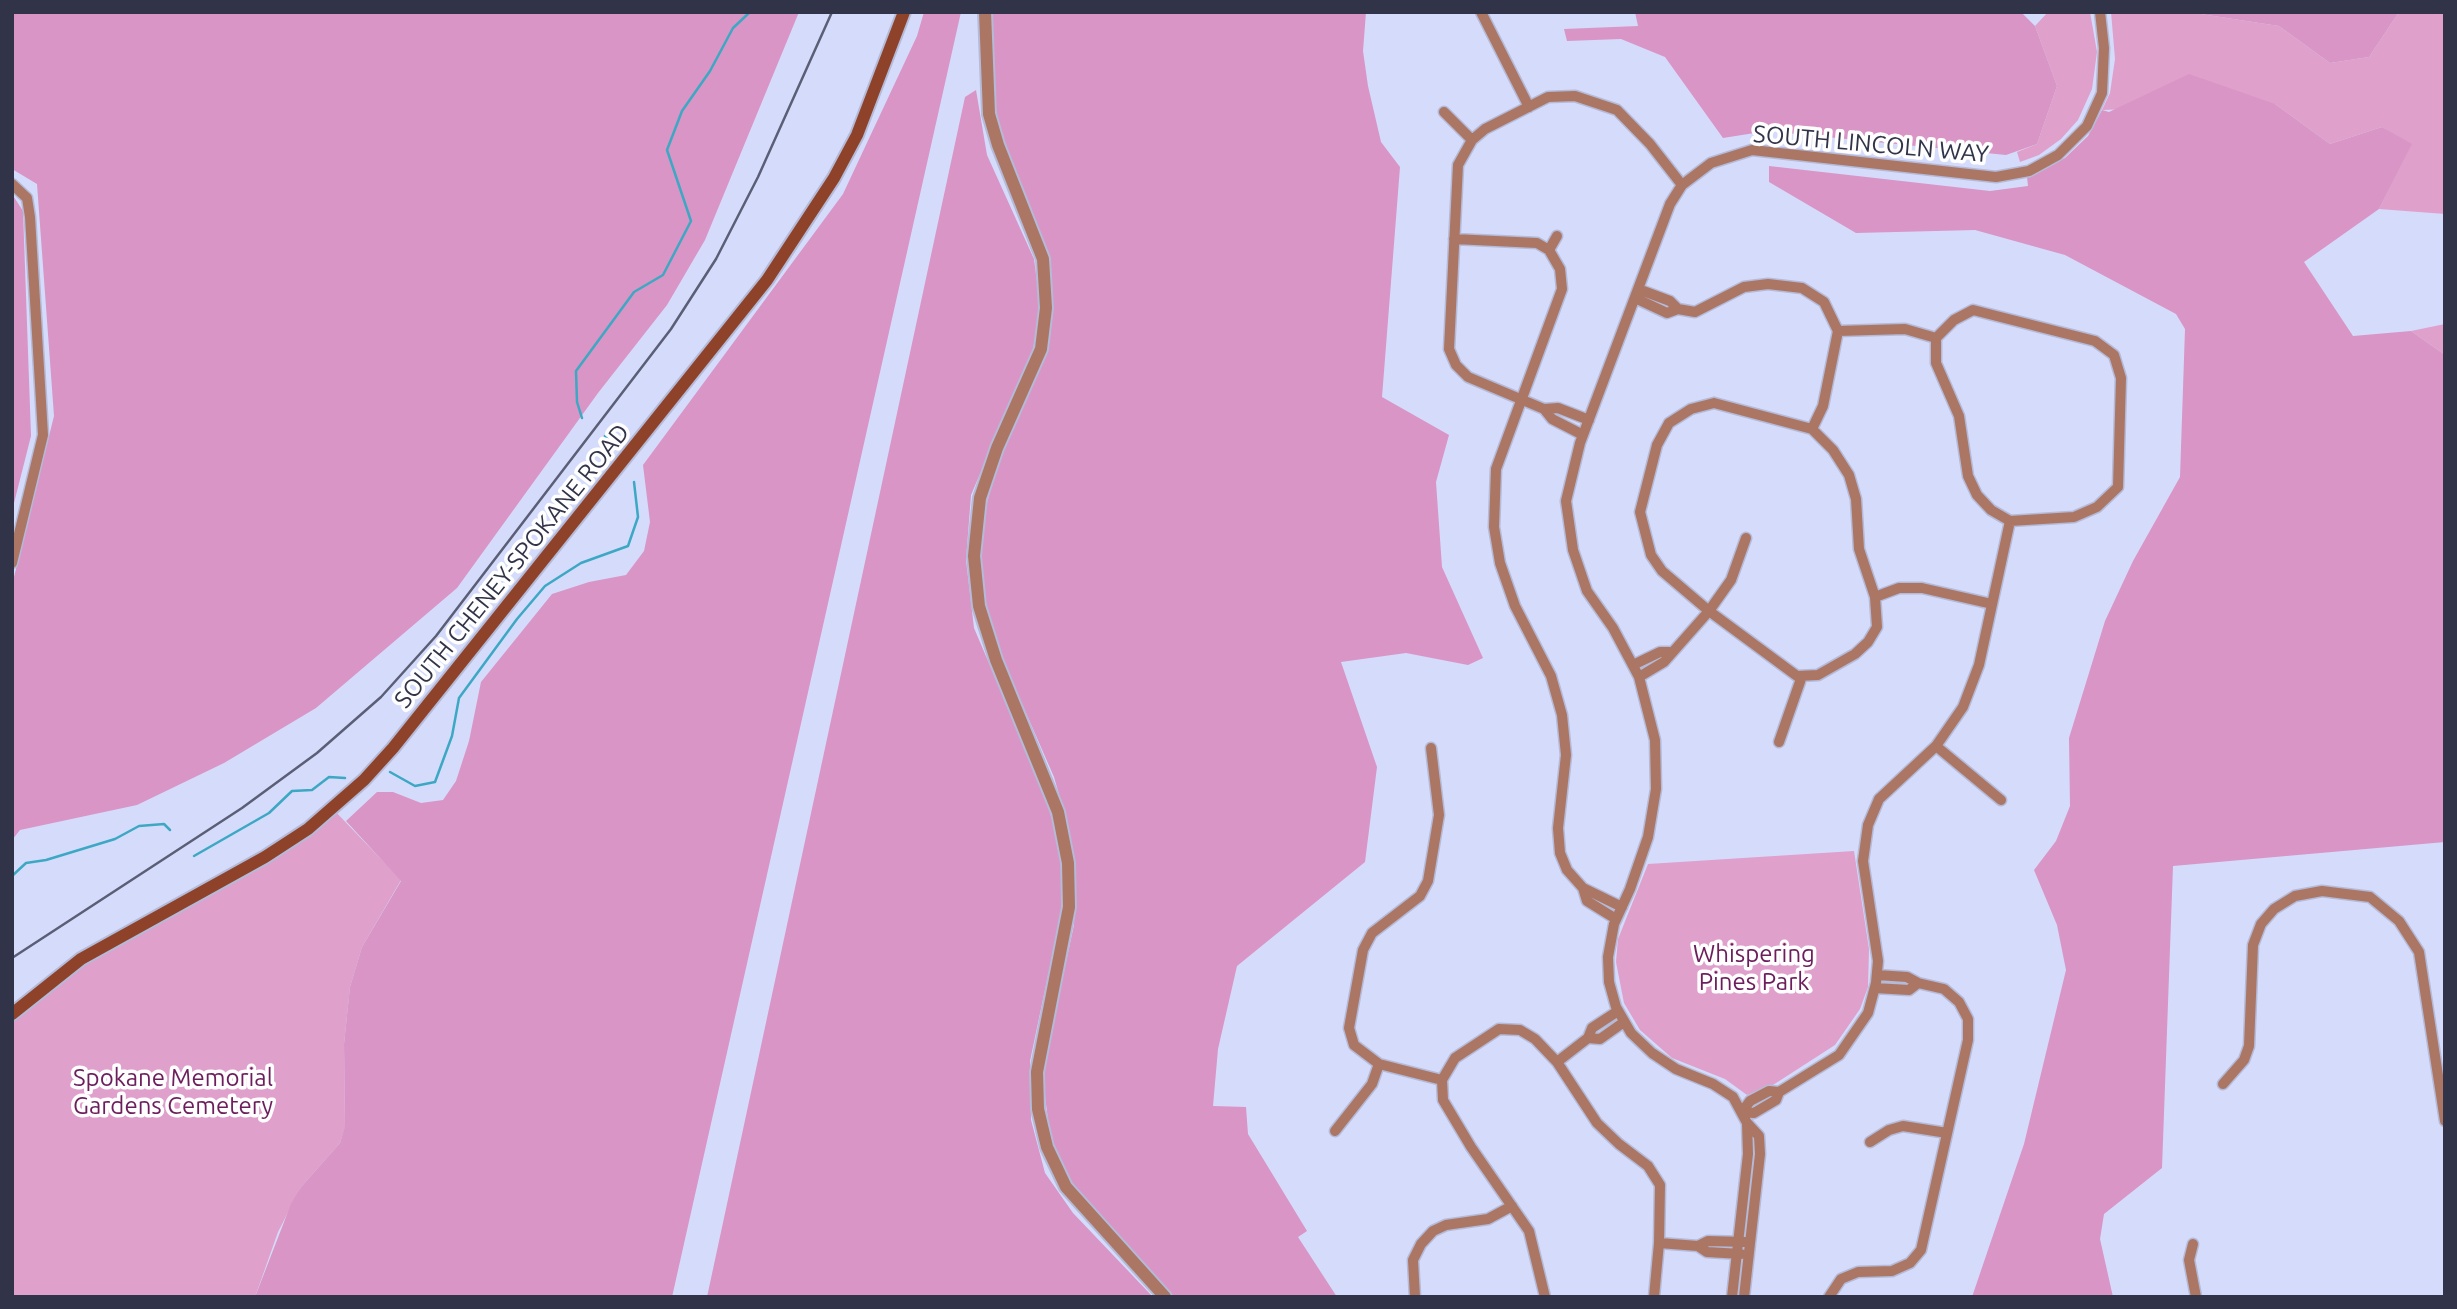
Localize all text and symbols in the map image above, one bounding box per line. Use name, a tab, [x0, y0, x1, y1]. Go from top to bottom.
street label: SOUTH LINCOLN WAY	[1752, 119, 1990, 169]
street label: SOUTH CHENEY-SPOKANE ROAD	[388, 418, 636, 714]
park label: Whispering Pines Park	[1693, 940, 1815, 996]
park label: Spokane Memorial Gardens Cemetery	[73, 1064, 273, 1120]

